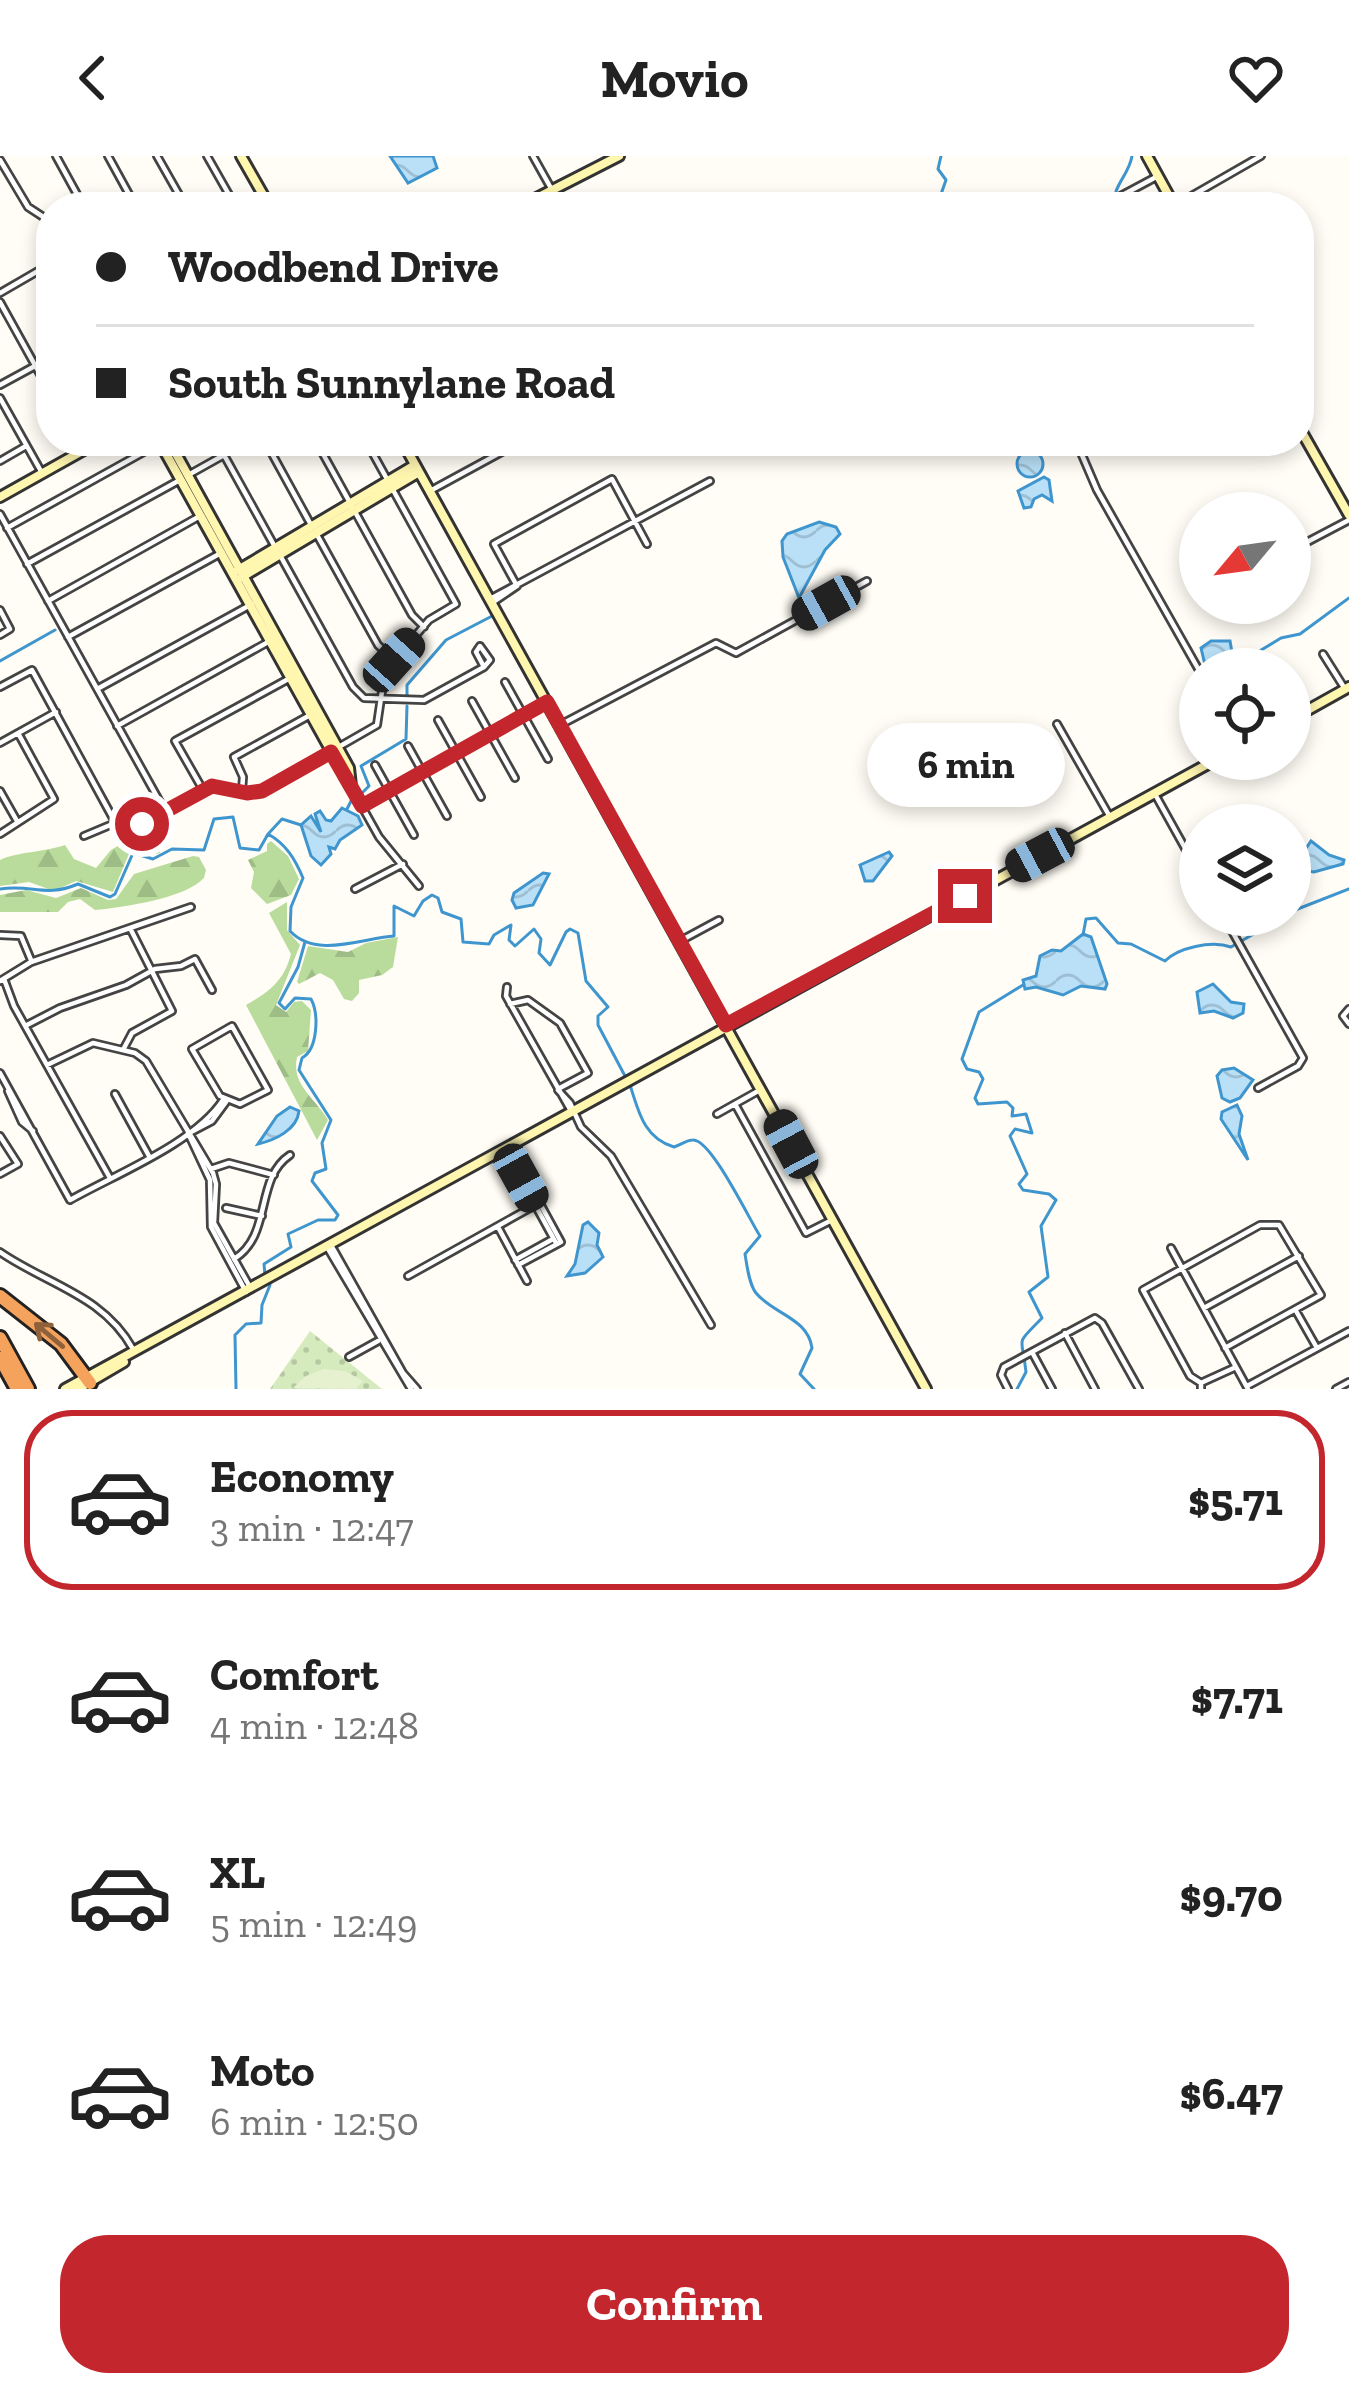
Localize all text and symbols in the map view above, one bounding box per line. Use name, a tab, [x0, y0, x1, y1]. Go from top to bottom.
icon: back	[60, 45, 126, 111]
icon: heart	[1223, 45, 1289, 111]
text: Movio	[601, 46, 748, 111]
text: Woodbend Drive	[168, 240, 499, 294]
text: South Sunnylane Road	[168, 356, 615, 410]
north arrow	[1179, 492, 1311, 624]
map controls	[1179, 492, 1311, 936]
car	[786, 570, 866, 636]
car	[357, 621, 431, 699]
button: locate	[1179, 648, 1311, 780]
callout: 6 min	[866, 722, 1064, 806]
text: 6 min	[917, 741, 1015, 788]
route start	[115, 797, 169, 851]
button: layers	[1179, 804, 1311, 936]
car	[1000, 822, 1080, 888]
route end	[938, 869, 992, 923]
car	[758, 1104, 824, 1184]
car	[488, 1138, 554, 1218]
one-way arrow	[34, 1322, 65, 1350]
icon: car	[66, 1446, 174, 1554]
text: Economy	[210, 1450, 394, 1504]
text: $5.71	[1188, 1473, 1283, 1527]
text: 3 min · 12:47	[210, 1504, 414, 1551]
icon: car	[66, 1644, 174, 1752]
text: Comfort	[210, 1648, 378, 1702]
text: $7.71	[1191, 1671, 1283, 1725]
text: 4 min · 12:48	[210, 1702, 419, 1749]
icon: car	[66, 1842, 174, 1950]
text: XL	[210, 1846, 265, 1900]
text: $9.70	[1180, 1869, 1283, 1923]
text: 5 min · 12:49	[210, 1900, 418, 1947]
icon: car	[66, 2040, 174, 2148]
text: Moto	[210, 2044, 315, 2098]
text: $6.47	[1179, 2067, 1283, 2121]
text: 6 min · 12:50	[210, 2098, 419, 2145]
button: Confirm	[60, 2235, 1289, 2373]

